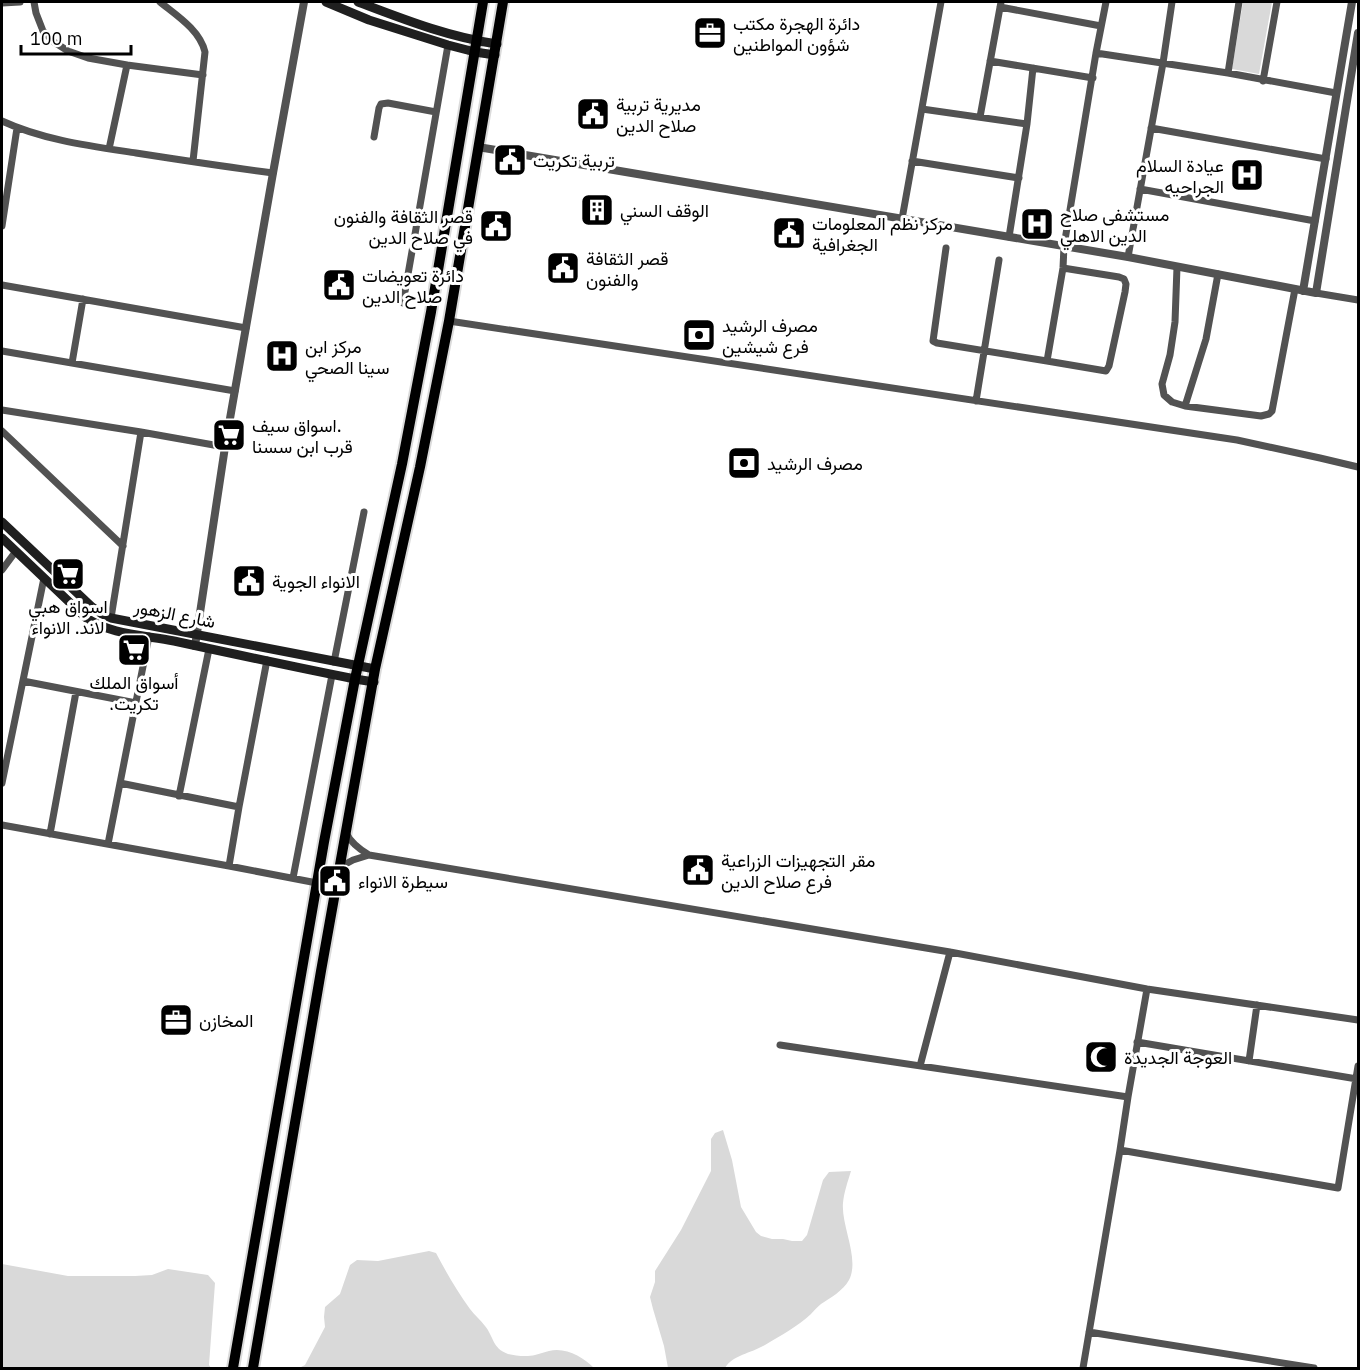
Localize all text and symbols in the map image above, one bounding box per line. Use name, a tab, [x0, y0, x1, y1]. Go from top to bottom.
place label: دائرة الهجرة مكتب شؤون المواطنين	[733, 12, 860, 56]
office icon: دائرة الهجرة مكتب شؤون المواطنين	[692, 15, 728, 51]
scale bar	[21, 18, 130, 56]
text: 100 m	[30, 27, 82, 50]
place label: مديرية تربية صلاح الدين	[616, 93, 701, 138]
public building icon: مديرية تربية صلاح الدين	[575, 96, 611, 132]
public building icon: تربية تكريت	[492, 142, 528, 178]
place label: تربية تكريت	[533, 149, 615, 172]
place label: عيادة السلام الجراحيه	[1136, 154, 1224, 198]
hospital icon: عيادة السلام الجراحيه	[1229, 157, 1265, 193]
building icon: الوقف السني	[579, 192, 615, 228]
place label: الوقف السني	[620, 199, 709, 226]
place label: مستشفى صلاح الدين الاهلي	[1060, 203, 1169, 251]
place label: قصر الثقافة والفنون في صلاح الدين	[334, 205, 473, 253]
hospital icon: مستشفى صلاح الدين الاهلي	[1019, 206, 1055, 242]
public building icon: قصر الثقافة والفنون في صلاح الدين	[478, 208, 514, 244]
place label: مركز نظم المعلومات الجغرافية	[812, 212, 953, 256]
public building icon: مركز نظم المعلومات الجغرافية	[771, 215, 807, 251]
place label: قصر الثقافة والفنون	[586, 247, 668, 291]
public building icon: قصر الثقافة والفنون	[545, 250, 581, 286]
place label: دائرة تعويضات صلاح الدين	[362, 264, 464, 309]
public building icon: دائرة تعويضات صلاح الدين	[321, 267, 357, 303]
place label: مصرف الرشيد فرع شيشين	[722, 314, 818, 359]
bank icon: مصرف الرشيد فرع شيشين	[681, 317, 717, 353]
place label: مركز ابن سينا الصحي	[305, 335, 390, 383]
hospital icon: مركز ابن سينا الصحي	[264, 338, 300, 374]
place label: اسواق سيف. قرب ابن سسنا	[252, 414, 353, 458]
supermarket icon: اسواق سيف. قرب ابن سسنا	[211, 417, 247, 453]
bank icon: مصرف الرشيد	[726, 445, 762, 481]
place label: مصرف الرشيد	[767, 452, 863, 475]
supermarket icon: اسواق هبي لاند. الانواء	[50, 556, 86, 592]
public building icon: الانواء الجوية	[231, 563, 267, 599]
place label: الانواء الجوية	[272, 570, 360, 593]
place label: اسواق هبي لاند. الانواء	[28, 595, 108, 639]
street label: شارع الزهور	[131, 595, 217, 634]
supermarket icon: أسواق الملك .تكريت	[116, 632, 152, 668]
place label: أسواق الملك .تكريت	[89, 671, 179, 715]
place label: مقر التجهيزات الزراعية فرع صلاح الدين	[721, 849, 875, 894]
public building icon: مقر التجهيزات الزراعية فرع صلاح الدين	[680, 852, 716, 888]
public building icon: سيطرة الانواء	[317, 863, 353, 899]
place label: سيطرة الانواء	[358, 870, 448, 893]
office icon: المخازن	[158, 1002, 194, 1038]
place label: المخازن	[199, 1009, 253, 1032]
mosque icon: العوجة الجديدة	[1083, 1039, 1119, 1075]
place label: العوجة الجديدة	[1124, 1046, 1232, 1069]

